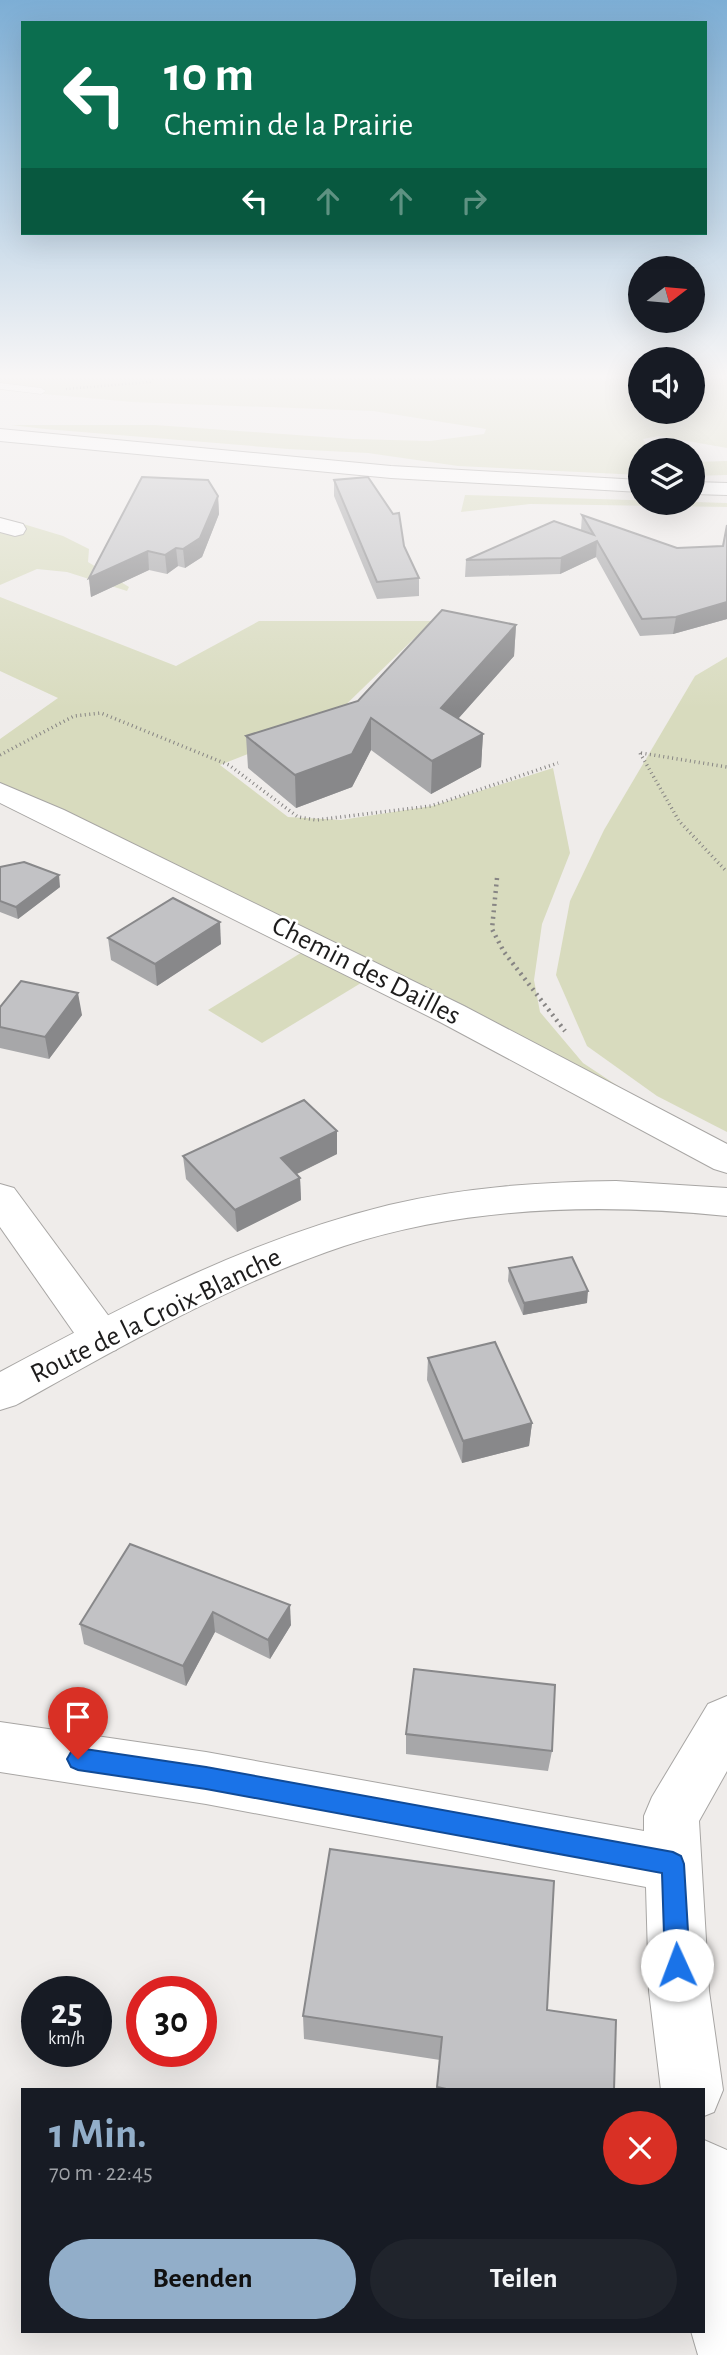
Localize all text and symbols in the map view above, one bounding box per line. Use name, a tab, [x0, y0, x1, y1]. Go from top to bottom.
icon: left	[49, 49, 140, 140]
text: 10 m	[164, 51, 254, 100]
text: Chemin de la Prairie	[164, 109, 413, 141]
icon: left	[236, 182, 274, 220]
icon: ahead	[309, 182, 347, 220]
icon: ahead	[382, 182, 420, 220]
icon: right	[455, 182, 493, 220]
north arrow	[628, 256, 705, 332]
map controls	[628, 256, 705, 515]
button: sound	[628, 347, 705, 424]
button: layers	[628, 438, 705, 515]
street label: Chemin des Dailles	[267, 911, 465, 1031]
street label: Route de la Croix-Blanche	[26, 1243, 286, 1389]
pin	[48, 1687, 108, 1759]
icon: arrive	[59, 1698, 97, 1736]
position arrow	[640, 1928, 714, 2002]
speed limit sign: 30	[126, 1976, 217, 2067]
text: 25	[51, 1995, 82, 2030]
text: km/h	[48, 2030, 85, 2048]
button: close	[603, 2111, 677, 2185]
text: 1 Min.	[49, 2113, 147, 2155]
text: 70 m · 22:45	[49, 2162, 153, 2185]
button: Beenden	[49, 2239, 356, 2319]
button: Teilen	[370, 2239, 677, 2319]

